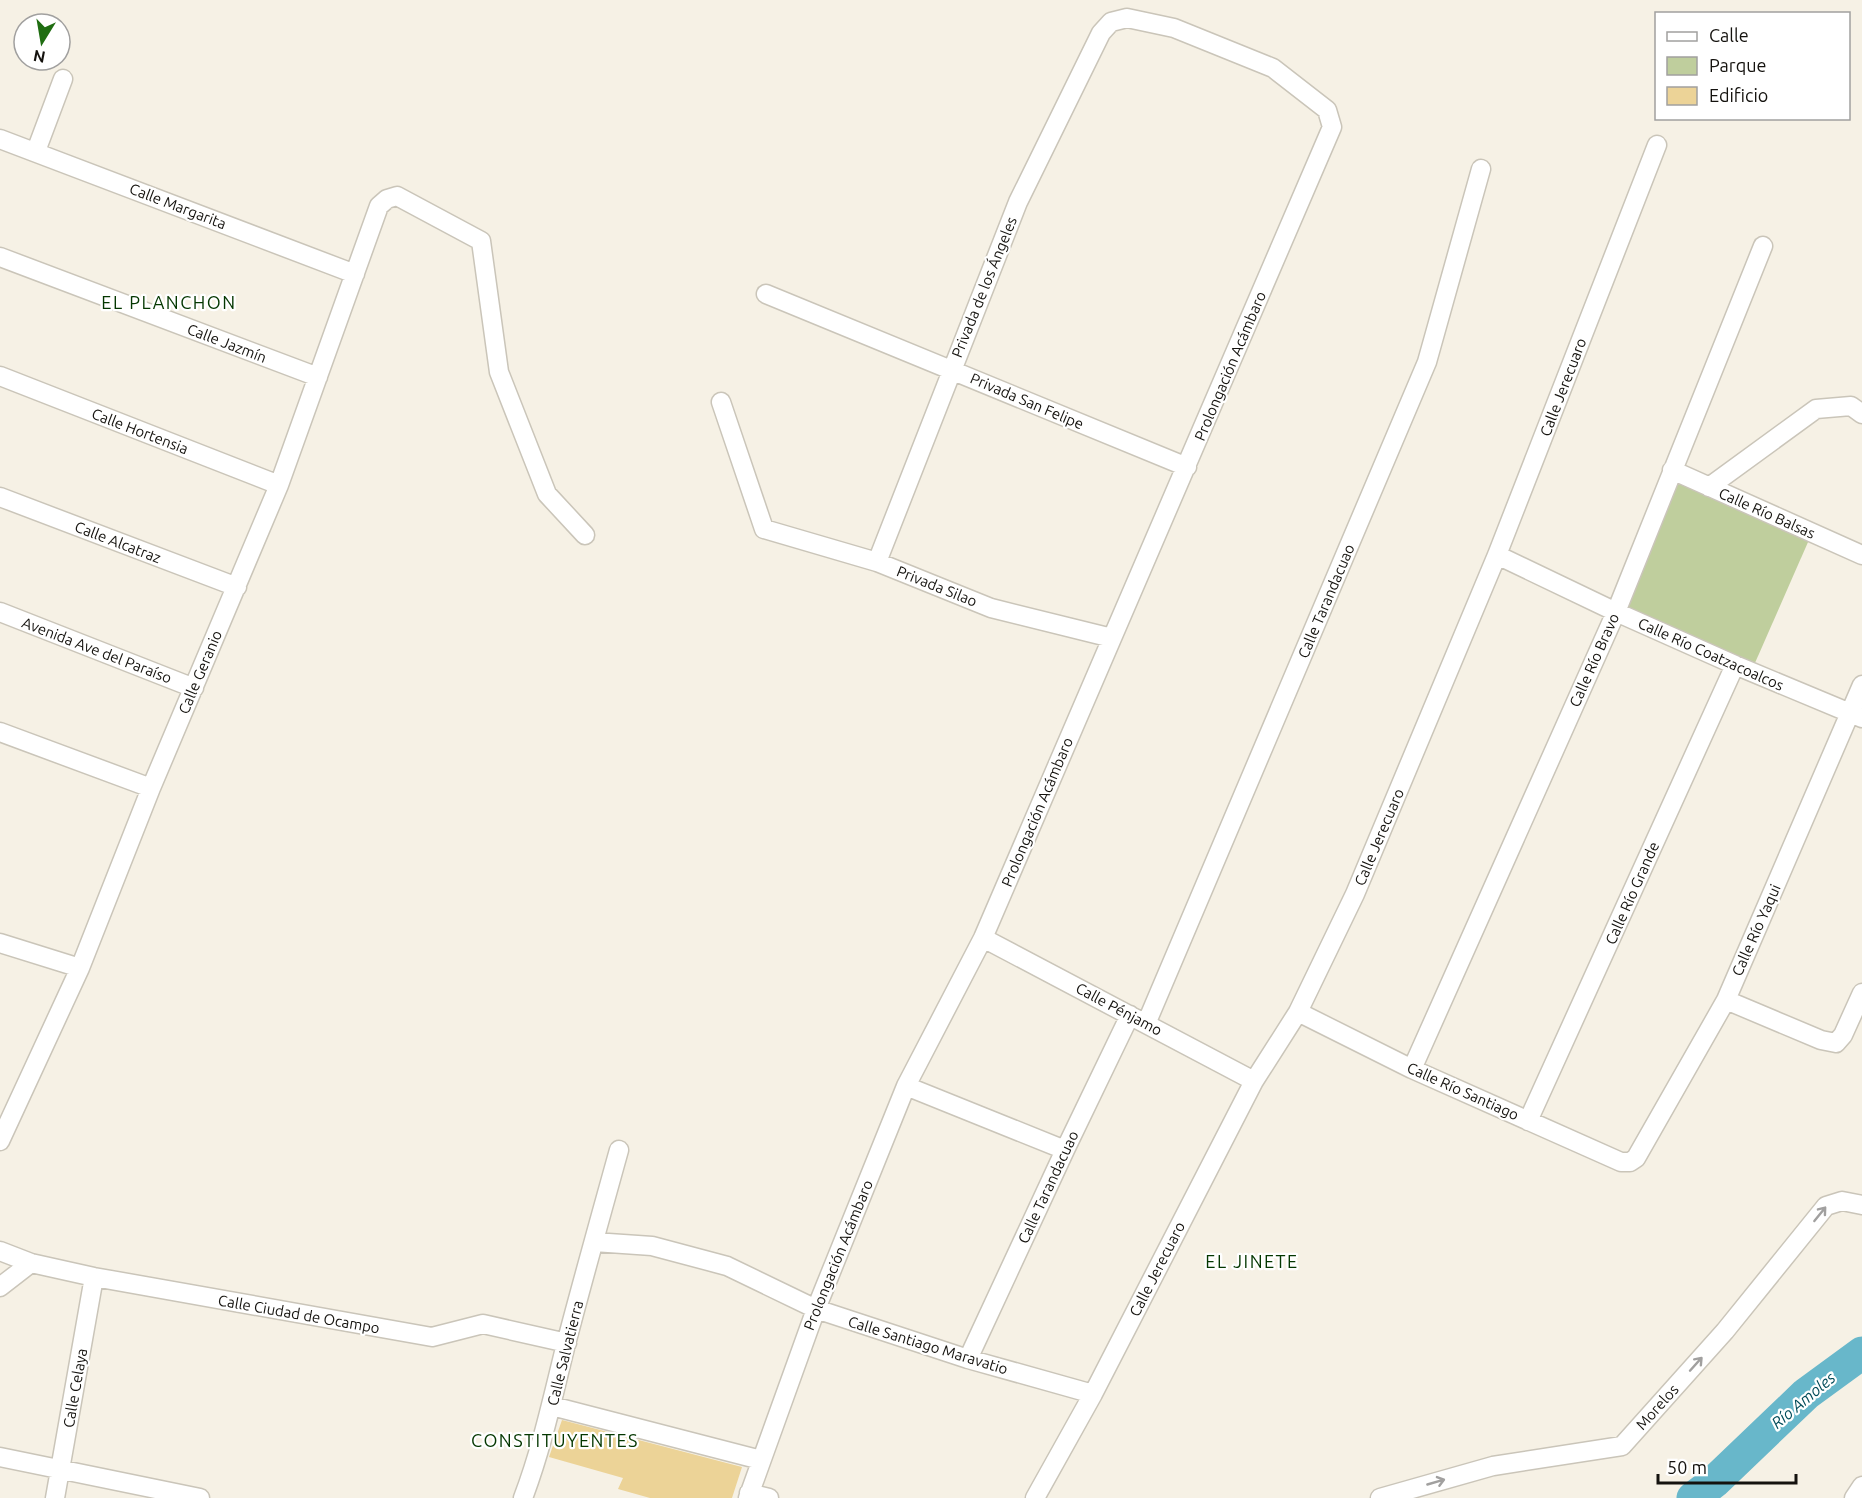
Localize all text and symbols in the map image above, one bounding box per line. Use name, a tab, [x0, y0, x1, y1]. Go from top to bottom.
north arrow	[12, 12, 72, 72]
legend	[1655, 12, 1850, 120]
text: Calle	[1709, 25, 1749, 45]
text: N	[32, 47, 47, 67]
text: Parque	[1709, 55, 1766, 75]
text: Edificio	[1709, 85, 1768, 105]
street label: Calle Margarita	[127, 180, 229, 232]
street label: Privada de los Ángeles	[948, 214, 1020, 360]
street label: Prolongación Acámbaro	[1191, 289, 1269, 443]
district label: EL PLANCHON	[101, 292, 237, 312]
street label: Calle Jazmín	[185, 320, 269, 366]
street label: Calle Jerecuaro	[1536, 335, 1590, 439]
street label: Privada San Felipe	[968, 369, 1086, 433]
street label: Calle Hortensia	[89, 405, 191, 457]
street label: Calle Río Balsas	[1716, 484, 1818, 542]
street label: Calle Alcatraz	[72, 518, 164, 566]
street label: Calle Tarandacuao	[1294, 541, 1358, 661]
street label: Privada Silao	[894, 562, 980, 610]
street label: Calle Río Bravo	[1566, 611, 1622, 709]
street label: Avenida Ave del Paraíso	[20, 614, 174, 686]
street label: Calle Río Coatzacoalcos	[1636, 614, 1786, 694]
street label: Calle Geranio	[175, 628, 225, 716]
street label: Prolongación Acámbaro	[998, 735, 1076, 889]
street label: Calle Jerecuaro	[1351, 786, 1407, 888]
street label: Calle Río Grande	[1602, 839, 1662, 947]
street label: Calle Río Yaqui	[1728, 882, 1784, 978]
street label: Calle Pénjamo	[1073, 979, 1165, 1039]
street label: Calle Río Santiago	[1404, 1059, 1522, 1123]
street label: Calle Tarandacuao	[1014, 1128, 1082, 1246]
street label: Prolongación Acámbaro	[800, 1177, 876, 1333]
one-way arrow	[1813, 1207, 1827, 1222]
street label: Calle Jerecuaro	[1126, 1219, 1188, 1319]
district label: EL JINETE	[1205, 1251, 1299, 1271]
street label: Calle Ciudad de Ocampo	[217, 1291, 381, 1337]
street label: Calle Salvatierra	[544, 1299, 586, 1407]
street label: Calle Santiago Maravatio	[846, 1313, 1010, 1377]
street label: Calle Celaya	[60, 1347, 90, 1429]
one-way arrow	[1689, 1357, 1703, 1372]
water label: Río Amoles	[1768, 1368, 1839, 1432]
street label: Morelos	[1632, 1381, 1682, 1433]
district label: CONSTITUYENTES	[471, 1430, 639, 1450]
scale bar	[1658, 1447, 1796, 1485]
text: 50 m	[1667, 1457, 1707, 1477]
one-way arrow	[1427, 1476, 1446, 1487]

